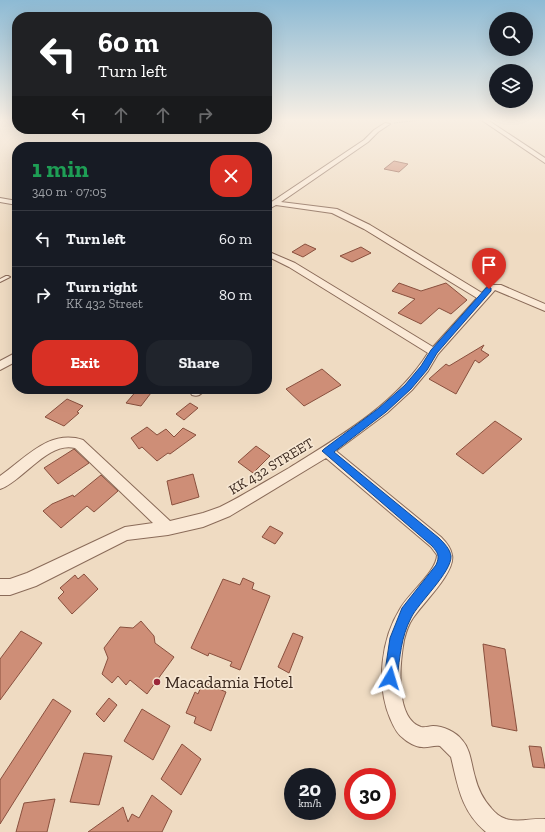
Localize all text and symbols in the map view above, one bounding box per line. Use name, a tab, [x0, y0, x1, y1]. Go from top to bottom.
map controls	[489, 12, 533, 108]
button: search	[489, 12, 533, 56]
text: 60 m	[98, 26, 159, 59]
icon: left	[32, 28, 84, 80]
text: Turn left	[98, 60, 167, 82]
button: layers	[489, 64, 533, 108]
icon: left	[68, 104, 90, 126]
icon: ahead	[110, 104, 132, 126]
icon: ahead	[152, 104, 174, 126]
icon: right	[194, 104, 216, 126]
text: 1 min	[32, 154, 89, 183]
button: close	[210, 155, 252, 197]
text: 340 m · 07:05	[32, 184, 106, 199]
icon: left	[32, 228, 54, 250]
text: Turn left	[66, 230, 126, 248]
text: 60 m	[219, 230, 252, 248]
pin	[472, 248, 506, 289]
icon: arrive	[478, 254, 500, 276]
text: Turn right	[66, 278, 137, 296]
icon: right	[32, 284, 54, 306]
text: 80 m	[219, 286, 252, 304]
text: KK 432 Street	[66, 296, 143, 311]
button: Exit	[32, 340, 138, 386]
button: Share	[146, 340, 252, 386]
street label: KK 432 STREET	[226, 434, 317, 498]
position arrow	[369, 657, 411, 699]
place label: Macadamia Hotel	[165, 672, 294, 692]
marker: Macadamia Hotel	[152, 677, 162, 687]
speed limit sign: 30	[344, 768, 396, 820]
text: 20	[299, 777, 321, 801]
text: km/h	[299, 798, 321, 810]

